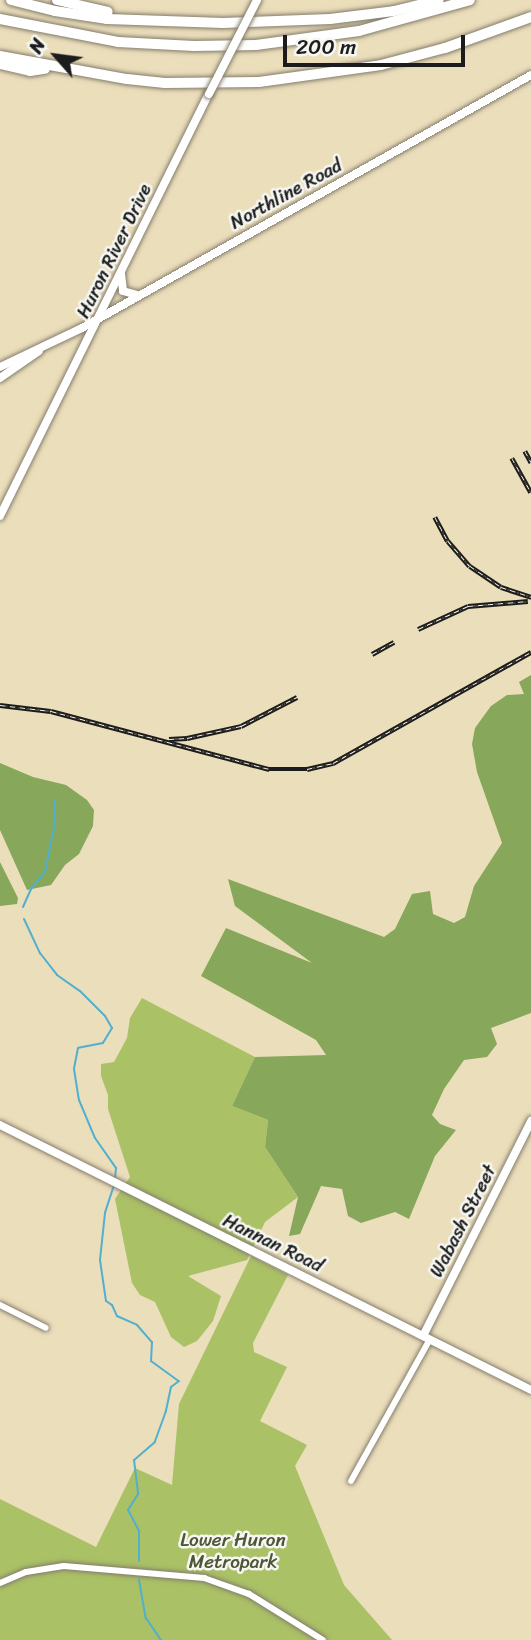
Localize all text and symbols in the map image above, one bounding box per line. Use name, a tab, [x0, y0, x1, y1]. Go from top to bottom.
north arrow	[21, 21, 91, 91]
scale bar	[286, 21, 468, 65]
text: 200 m	[296, 28, 356, 66]
text: N	[19, 32, 55, 59]
street label: Northline Road	[226, 154, 346, 234]
street label: Huron River Drive	[71, 180, 157, 322]
street label: Wabash Street	[425, 1161, 501, 1281]
street label: Hannan Road	[219, 1209, 327, 1277]
park label: Lower Huron Metropark	[180, 1529, 286, 1573]

